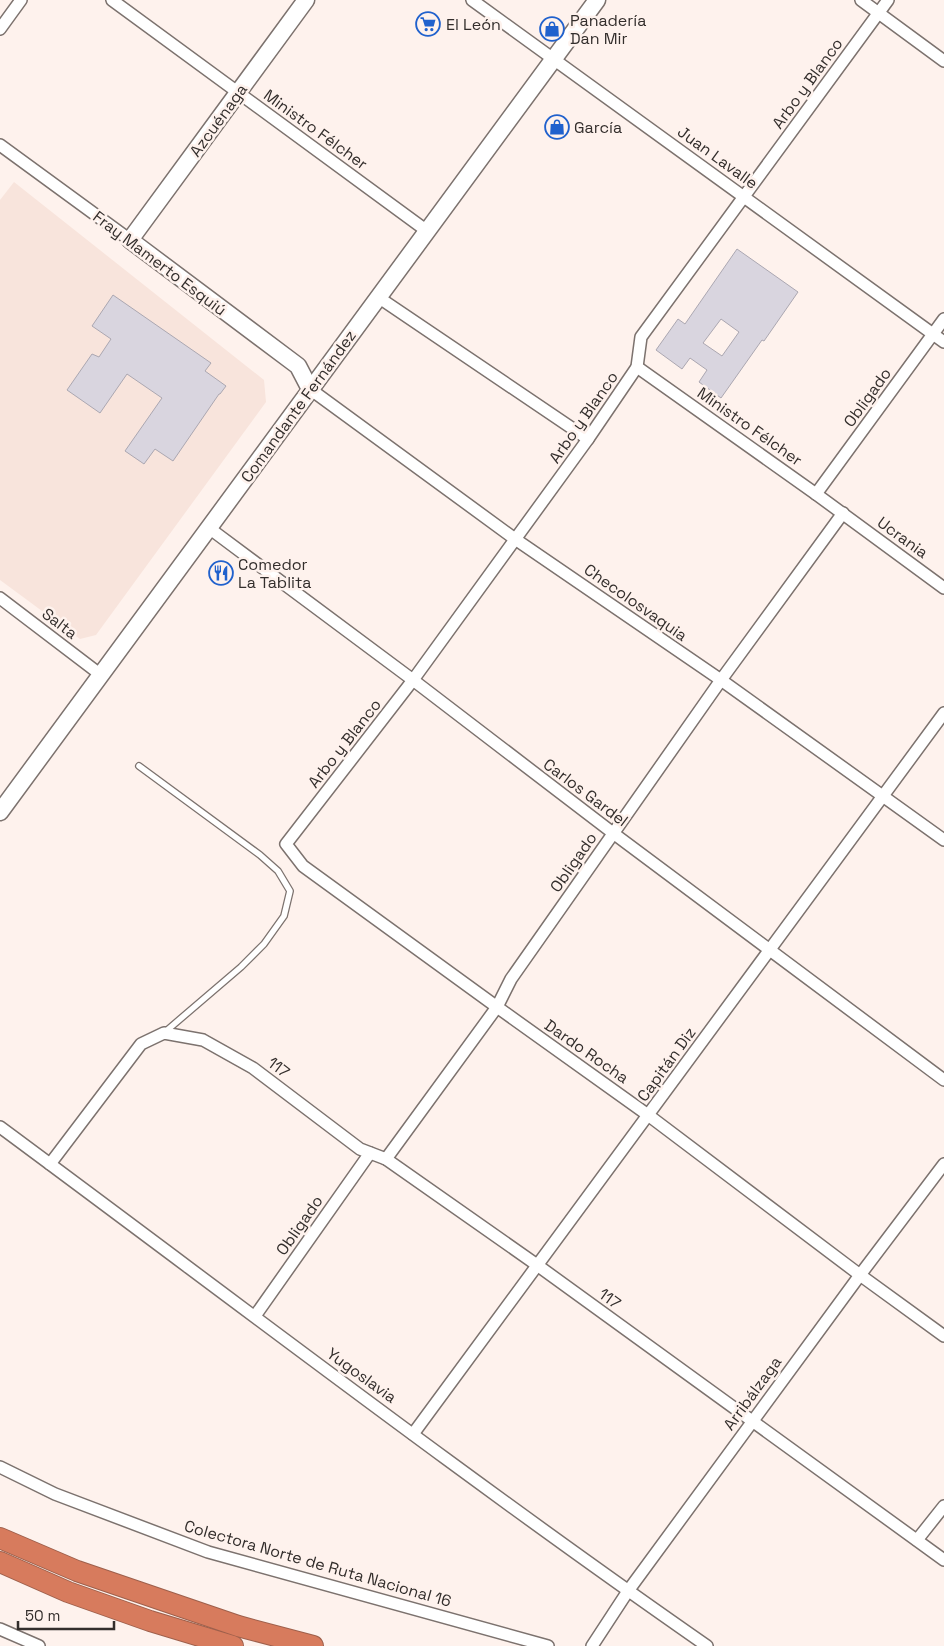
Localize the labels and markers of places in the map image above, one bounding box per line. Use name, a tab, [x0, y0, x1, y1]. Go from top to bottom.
place label: Panadería Dan Mir	[570, 10, 646, 49]
supermarket icon: El León	[415, 11, 441, 37]
place label: El León	[446, 14, 501, 35]
shop icon: Panadería Dan Mir	[539, 16, 565, 42]
shop icon: García	[544, 114, 570, 140]
place label: García	[574, 117, 622, 138]
place label: Comedor La Tablita	[238, 554, 312, 593]
restaurant icon: Comedor La Tablita	[208, 560, 234, 586]

